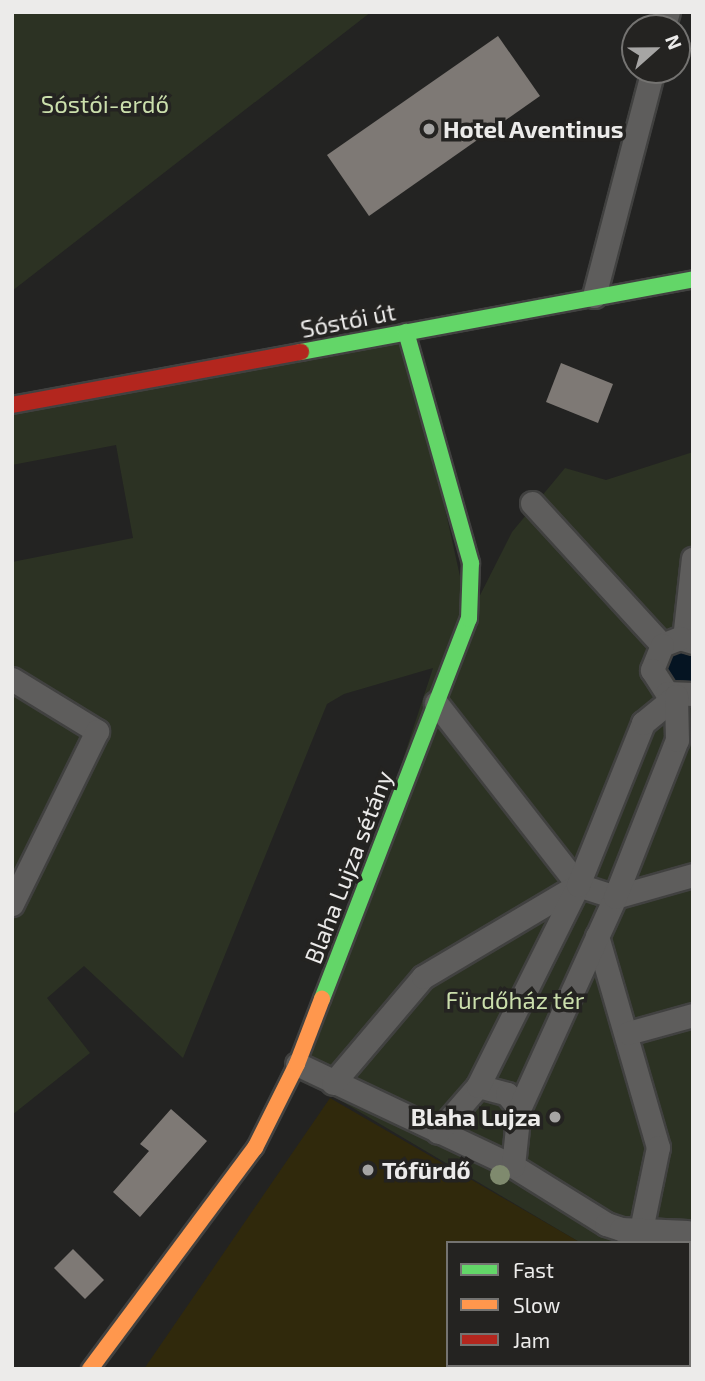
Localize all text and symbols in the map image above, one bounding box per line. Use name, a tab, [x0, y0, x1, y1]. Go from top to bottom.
north arrow	[621, 14, 691, 84]
text: N	[661, 31, 687, 53]
park label: Sóstói-erdő	[41, 90, 169, 118]
place label: Hotel Aventinus	[443, 115, 624, 143]
marker: Hotel Aventinus	[421, 121, 437, 137]
street label: Sóstói út	[298, 297, 398, 343]
street label: Blaha Lujza sétány	[298, 766, 398, 968]
park label: Fürdőház tér	[445, 986, 585, 1014]
place label: Blaha Lujza	[411, 1103, 541, 1131]
marker: Blaha Lujza	[547, 1109, 563, 1125]
place label: Tófürdő	[382, 1156, 471, 1184]
marker: Tófürdő	[360, 1162, 376, 1178]
legend	[446, 1241, 691, 1367]
text: Fast	[513, 1257, 554, 1282]
text: Slow	[513, 1292, 560, 1317]
text: Jam	[513, 1327, 550, 1352]

